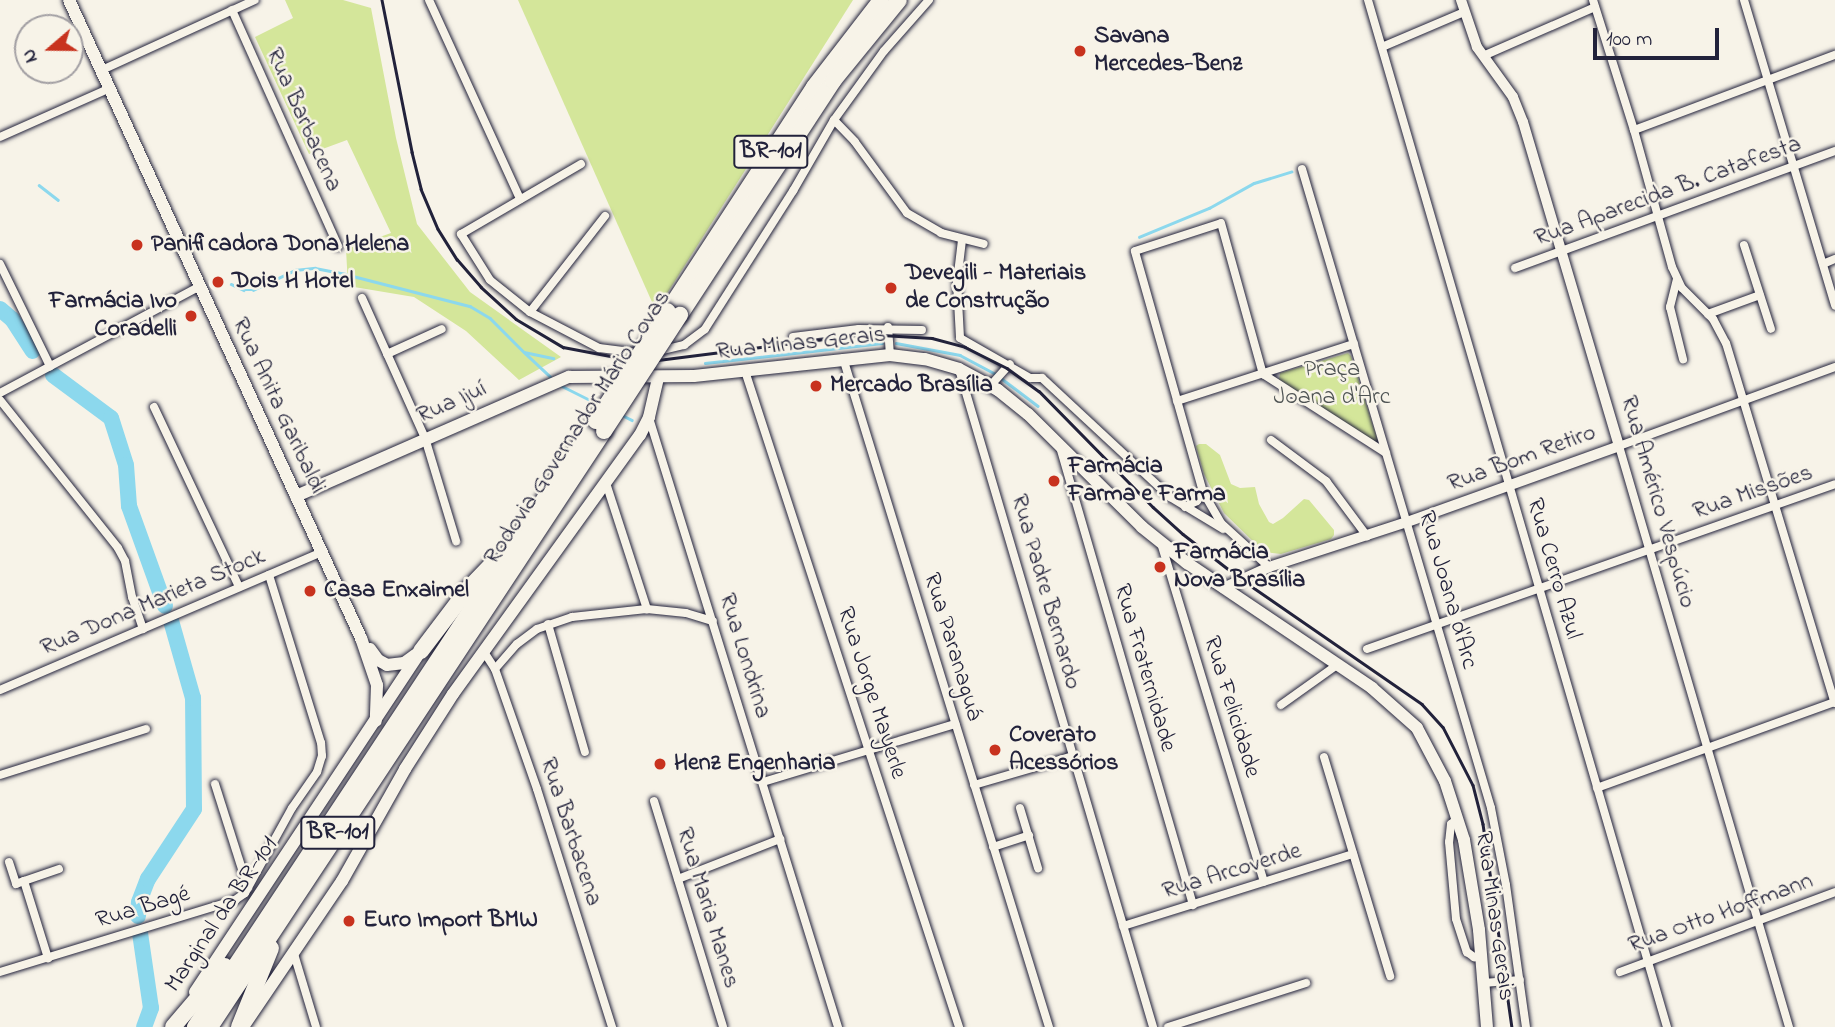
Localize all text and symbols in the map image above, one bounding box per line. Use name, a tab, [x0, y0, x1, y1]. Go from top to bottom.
north arrow	[14, 14, 84, 84]
scale bar	[1597, 14, 1723, 58]
place label: Savana Mercedes-Benz	[1094, 23, 1242, 79]
text: 100 m	[1606, 25, 1652, 55]
marker: Savana Mercedes-Benz	[1072, 43, 1088, 59]
street label: Rua Barbacena	[258, 44, 348, 196]
text: N	[16, 45, 46, 66]
street label: Rua Aparecida B. Catafesta	[1531, 130, 1805, 254]
road number: BR-101	[732, 132, 810, 172]
place label: Panificadora Dona Helena	[151, 231, 409, 259]
marker: Panificadora Dona Helena	[129, 237, 145, 253]
place label: Devegili - Materiais de Construção	[905, 260, 1086, 316]
place label: Dois H Hotel	[232, 268, 354, 296]
marker: Dois H Hotel	[210, 274, 226, 290]
marker: Devegili - Materiais de Construção	[883, 280, 899, 296]
street label: Rodovia Governador Mário Covas	[478, 285, 678, 571]
place label: Farmácia Ivo Coradelli	[49, 288, 177, 344]
marker: Farmácia Ivo Coradelli	[183, 308, 199, 324]
street label: Rua Anita Garibaldi	[225, 313, 331, 499]
street label: Rua Minas Gerais	[715, 321, 887, 367]
park label: Praça Joana d'Arc	[1274, 356, 1390, 412]
place label: Mercado Brasília	[830, 372, 993, 400]
street label: Rua Ijuí	[413, 375, 491, 431]
marker: Mercado Brasília	[808, 378, 824, 394]
street label: Rua Américo Vespúcio	[1613, 393, 1701, 611]
street label: Rua Bom Retiro	[1444, 419, 1600, 499]
place label: Farmácia Farma e Farma	[1068, 453, 1226, 509]
street label: Rua Missões	[1689, 459, 1817, 527]
marker: Farmácia Farma e Farma	[1046, 473, 1062, 489]
street label: Rua Padre Bernardo	[1003, 491, 1087, 693]
street label: Rua Cerro Azul	[1519, 495, 1587, 643]
street label: Rua Joana d'Arc	[1411, 508, 1483, 672]
place label: Farmácia Nova Brasília	[1174, 539, 1305, 595]
street label: Rua Dona Marieta Stock	[36, 543, 270, 663]
marker: Farmácia Nova Brasília	[1152, 559, 1168, 575]
street label: Rua Paranaguá	[916, 570, 988, 724]
place label: Casa Enxaimel	[324, 577, 469, 605]
street label: Rua Fraternidade	[1106, 581, 1182, 755]
marker: Casa Enxaimel	[302, 583, 318, 599]
street label: Rua Londrina	[711, 590, 777, 722]
street label: Rua Jorge Mayerle	[830, 603, 912, 783]
street label: Rua Felicidade	[1196, 633, 1266, 781]
place label: Coverato Acessórios	[1009, 722, 1119, 778]
marker: Coverato Acessórios	[987, 742, 1003, 758]
place label: Henz Engenharia	[674, 750, 835, 778]
street label: Rua Barbacena	[532, 754, 608, 910]
marker: Henz Engenharia	[652, 756, 668, 772]
road number: BR-101	[300, 814, 376, 852]
street label: Rua Maria Manes	[669, 824, 745, 992]
street label: Rua Minas Gerais	[1468, 830, 1520, 1002]
street label: Marginal da BR-101	[159, 832, 285, 998]
street label: Rua Arcoverde	[1159, 837, 1305, 907]
street label: Rua Otto Hoffmann	[1625, 867, 1817, 961]
street label: Rua Bagé	[93, 880, 193, 936]
place label: Euro Import BMW	[363, 907, 538, 935]
marker: Euro Import BMW	[341, 913, 357, 929]

